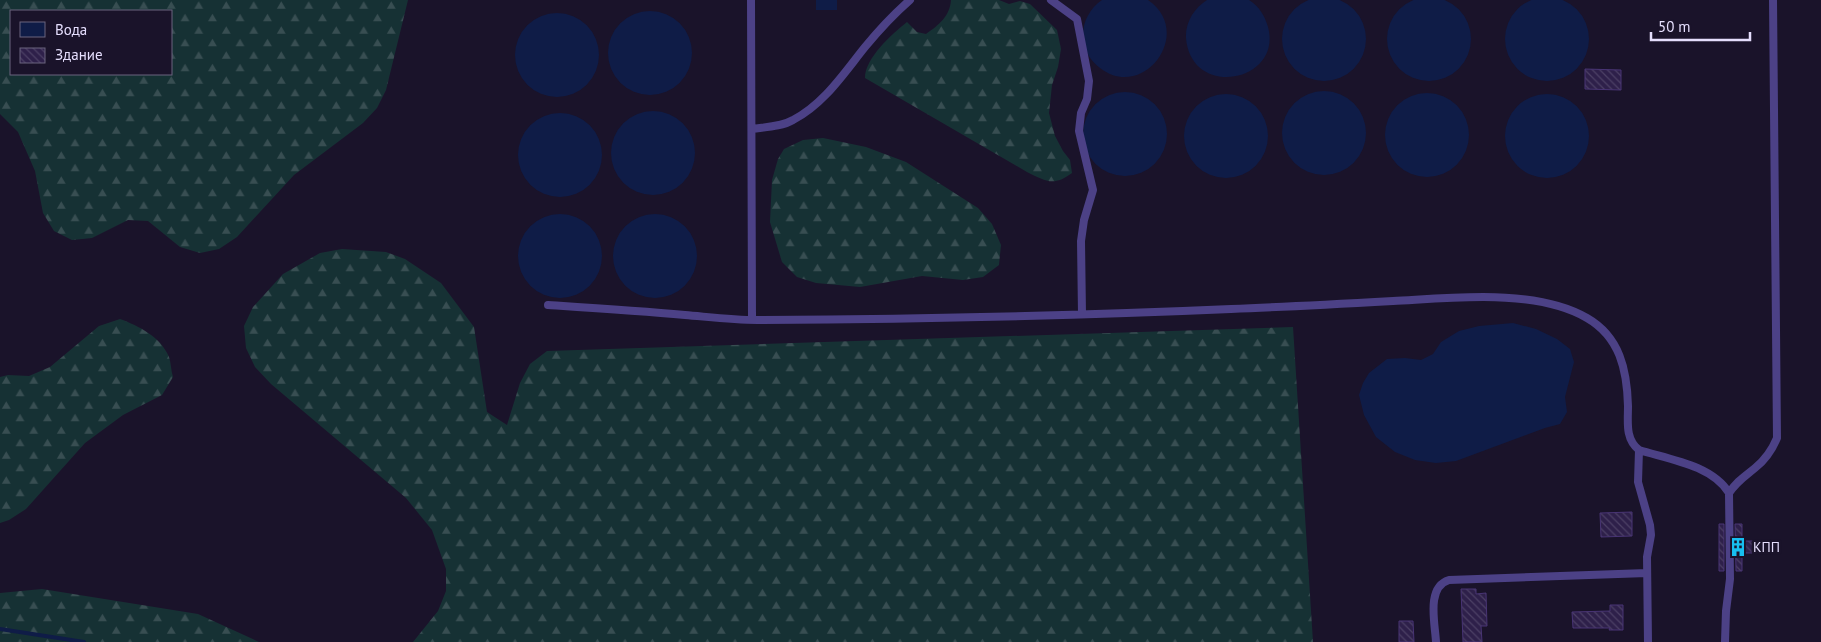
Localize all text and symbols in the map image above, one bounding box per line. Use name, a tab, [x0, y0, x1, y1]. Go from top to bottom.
legend	[10, 10, 172, 75]
scale bar	[1651, 10, 1750, 42]
text: 50 m	[1658, 17, 1691, 36]
text: Вода	[55, 20, 87, 39]
text: Здание	[55, 45, 103, 64]
building icon: КПП	[1727, 536, 1749, 558]
place label: КПП	[1753, 538, 1780, 556]

